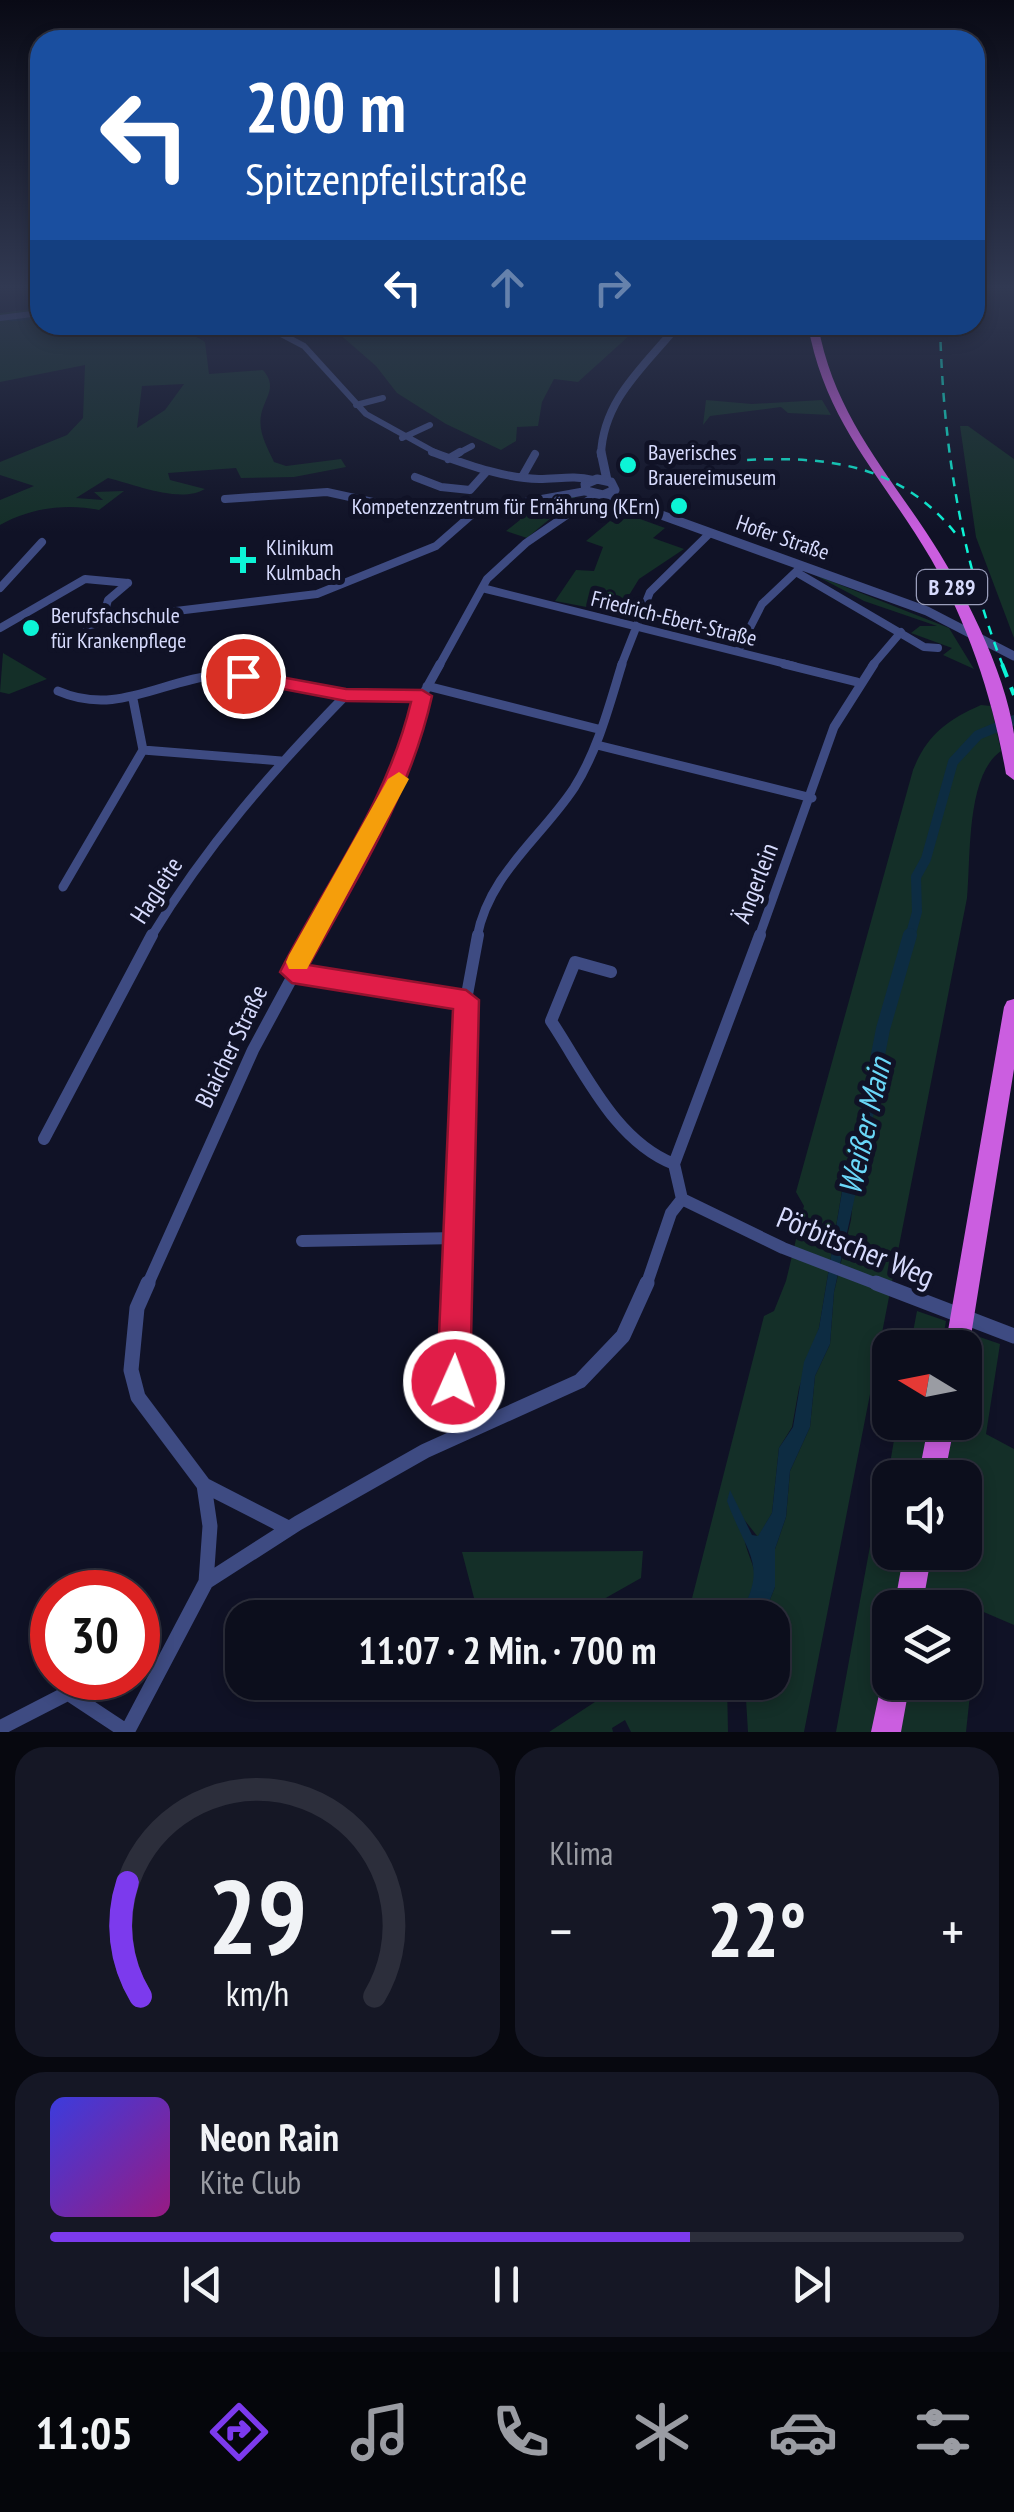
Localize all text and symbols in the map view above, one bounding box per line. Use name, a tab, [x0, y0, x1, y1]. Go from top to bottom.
text: 200 m	[245, 61, 406, 151]
icon: left	[80, 70, 210, 200]
text: Spitzenpfeilstraße	[245, 149, 528, 207]
icon: left	[375, 260, 430, 315]
icon: ahead	[480, 260, 535, 315]
icon: right	[585, 260, 640, 315]
place label: Bayerisches Brauereimuseum	[648, 438, 776, 491]
marker: Bayerisches Brauereimuseum	[617, 454, 639, 476]
place label: Kompetenzzentrum für Ernährung (KErn)	[352, 492, 660, 520]
marker: Kompetenzzentrum für Ernährung (KErn)	[668, 495, 690, 517]
street label: Hofer Straße	[733, 508, 833, 566]
place label: Klinikum Kulmbach	[266, 533, 341, 586]
marker: Klinikum Kulmbach	[230, 547, 256, 573]
road number: B 289	[917, 570, 987, 604]
street label: Friedrich-Ebert-Straße	[588, 584, 760, 652]
place label: Berufsfachschule für Krankenpflege	[51, 601, 186, 654]
marker: Berufsfachschule für Krankenpflege	[20, 617, 42, 639]
pin	[201, 634, 286, 719]
icon: arrive	[216, 649, 271, 704]
street label: Ängerlein	[725, 838, 785, 928]
street label: Hagleite	[123, 851, 189, 929]
street label: Blaicher Straße	[188, 980, 274, 1112]
water label: Weißer Main	[828, 1052, 901, 1198]
street label: Pörbitscher Weg	[772, 1197, 940, 1295]
position arrow	[402, 1330, 506, 1434]
north arrow	[872, 1330, 982, 1440]
map controls	[872, 1330, 982, 1700]
button: sound	[872, 1460, 982, 1570]
speed limit sign: 30	[30, 1570, 160, 1700]
button: layers	[872, 1590, 982, 1700]
text: 11:07 · 2 Min. · 700 m	[359, 1625, 656, 1674]
text: Klima	[550, 1832, 613, 1874]
text: 29	[208, 1848, 307, 1983]
text: 22°	[707, 1881, 806, 1978]
text: −	[550, 1895, 572, 1966]
text: +	[941, 1895, 964, 1966]
text: km/h	[226, 1970, 289, 2016]
text: Neon Rain	[200, 2112, 339, 2161]
text: Kite Club	[200, 2161, 301, 2203]
icon: previous	[175, 2257, 230, 2312]
icon: pause	[479, 2257, 534, 2312]
icon: next	[784, 2257, 839, 2312]
icon: directions	[204, 2397, 274, 2467]
icon: music	[345, 2397, 415, 2467]
icon: phone	[486, 2397, 556, 2467]
icon: climate	[627, 2397, 697, 2467]
icon: car	[768, 2397, 838, 2467]
icon: filters	[908, 2397, 978, 2467]
text: 11:05	[35, 2403, 133, 2461]

